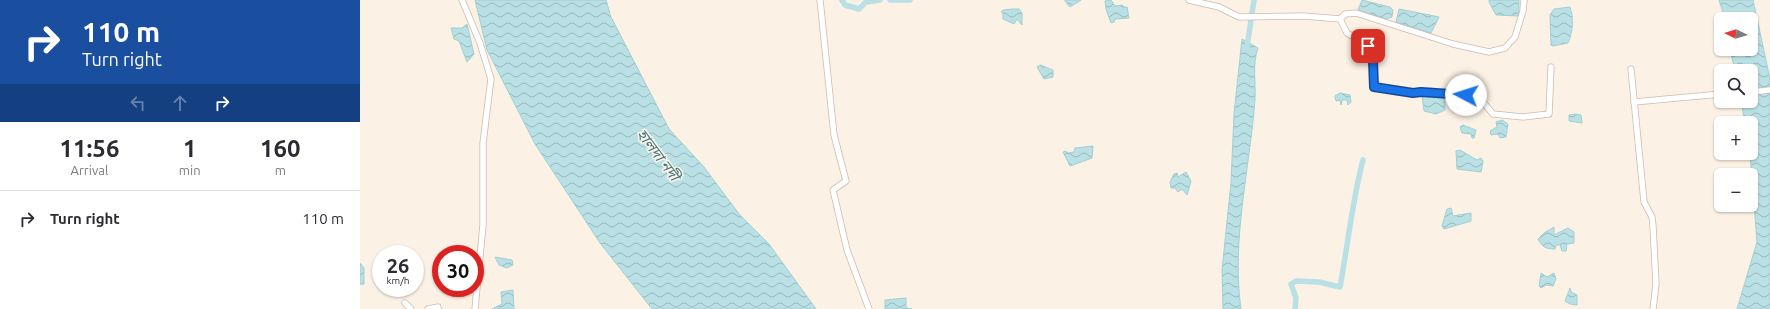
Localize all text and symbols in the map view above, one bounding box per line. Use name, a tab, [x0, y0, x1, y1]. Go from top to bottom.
north arrow	[1714, 12, 1758, 56]
map controls	[1714, 12, 1758, 212]
icon: right	[16, 16, 68, 68]
text: 110 m	[82, 16, 160, 47]
pin	[1351, 29, 1385, 63]
icon: arrive	[1357, 35, 1379, 57]
text: Turn right	[82, 49, 162, 69]
button: search	[1714, 64, 1758, 108]
position arrow	[1445, 74, 1487, 116]
icon: left	[127, 92, 149, 114]
icon: ahead	[169, 92, 191, 114]
icon: right	[211, 92, 233, 114]
button: +	[1714, 116, 1758, 160]
water label: হালদা নদী	[634, 126, 685, 186]
text: 11:56	[59, 135, 119, 162]
text: 1	[183, 135, 196, 162]
text: 160	[260, 135, 301, 162]
text: Arrival	[70, 163, 108, 177]
text: min	[179, 163, 201, 177]
text: m	[275, 163, 286, 177]
button: −	[1714, 168, 1758, 212]
icon: right	[16, 208, 38, 230]
text: Turn right	[50, 210, 120, 227]
text: 110 m	[302, 210, 344, 227]
speed limit sign: 30	[432, 245, 484, 297]
text: 26	[387, 254, 409, 277]
text: km/h	[386, 275, 410, 286]

